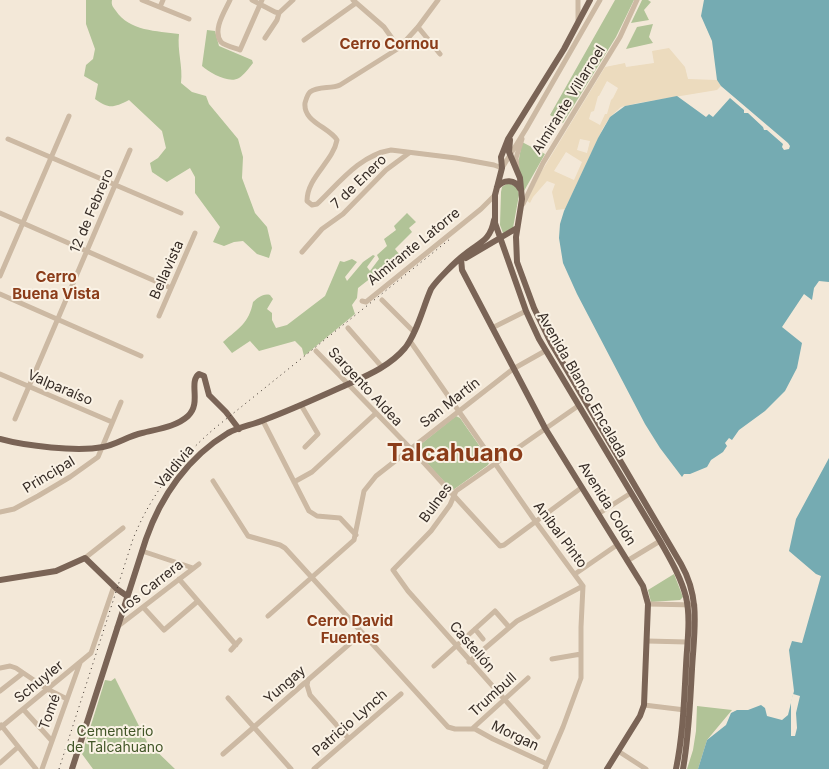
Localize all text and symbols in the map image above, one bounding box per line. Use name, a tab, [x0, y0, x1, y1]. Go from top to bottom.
district label: Cerro Cornou	[339, 35, 439, 53]
street label: Almirante Villarroel	[529, 43, 609, 157]
street label: 7 de Enero	[328, 151, 390, 213]
street label: 12 de Febrero	[67, 166, 117, 256]
street label: Almirante Latorre	[364, 205, 464, 289]
street label: Bellavista	[147, 238, 187, 302]
district label: Cerro Buena Vista	[12, 268, 100, 303]
street label: Avenida Blanco Encalada	[533, 309, 631, 461]
street label: Sargento Aldea	[324, 344, 406, 430]
street label: Valparaíso	[25, 367, 95, 409]
street label: San Martín	[417, 374, 483, 432]
district label: Talcahuano	[387, 440, 523, 468]
street label: Valdivia	[152, 442, 198, 492]
street label: Principal	[20, 453, 78, 497]
street label: Avenida Colón	[575, 459, 639, 549]
street label: Bulnes	[416, 480, 456, 526]
street label: Aníbal Pinto	[530, 499, 590, 571]
street label: Los Carrera	[115, 557, 187, 617]
district label: Cerro David Fuentes	[307, 612, 393, 647]
street label: Castellón	[445, 618, 499, 676]
street label: Schuyler	[11, 657, 67, 707]
street label: Yungay	[261, 662, 309, 708]
street label: Trumbull	[466, 669, 520, 721]
street label: Patricio Lynch	[309, 686, 391, 760]
street label: Tomé	[36, 692, 64, 732]
street label: Morgan	[488, 717, 542, 755]
park label: Cementerio de Talcahuano	[66, 724, 164, 756]

